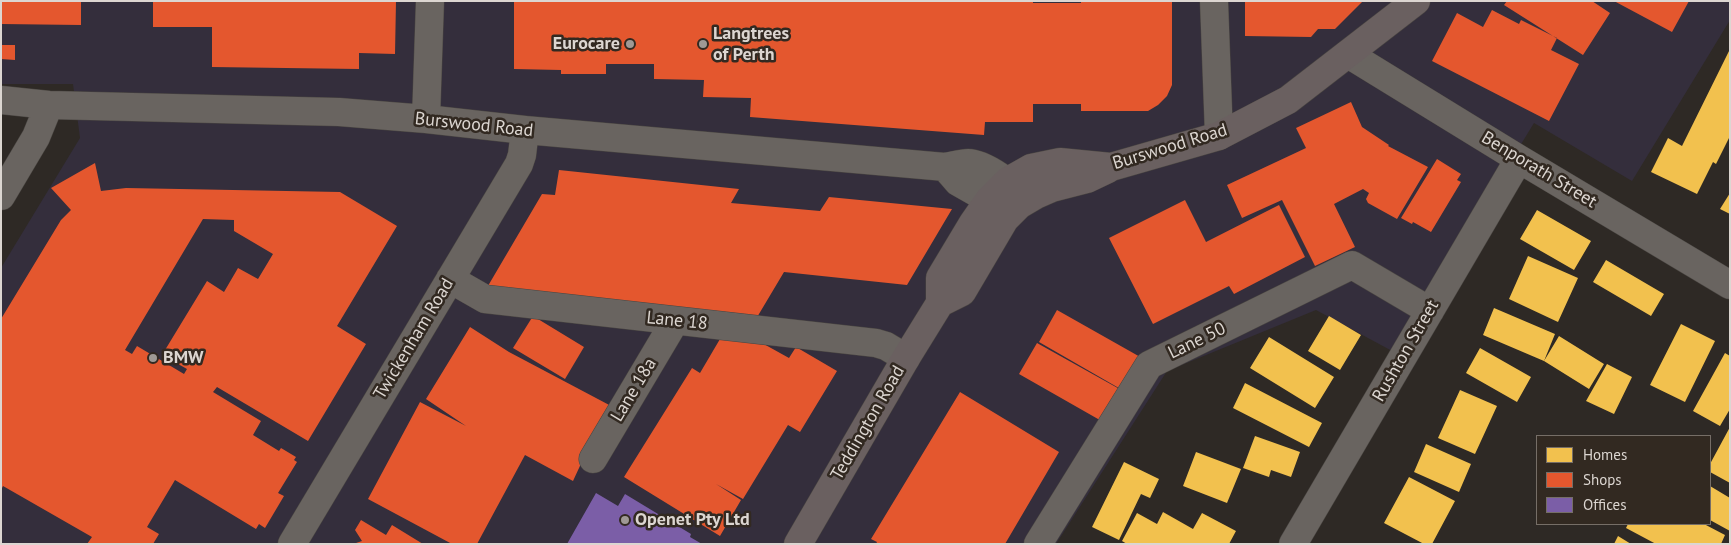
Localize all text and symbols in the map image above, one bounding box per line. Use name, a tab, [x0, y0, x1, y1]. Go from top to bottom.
place label: Langtrees of Perth	[713, 23, 789, 66]
place label: Eurocare	[553, 33, 620, 55]
marker: Eurocare	[624, 38, 636, 50]
marker: Langtrees of Perth	[697, 38, 709, 50]
street label: Burswood Road	[414, 108, 534, 142]
street label: Burswood Road	[1110, 119, 1230, 175]
street label: Benporath Street	[1477, 127, 1601, 213]
street label: Twickenham Road	[369, 274, 459, 404]
street label: Rushton Street	[1368, 296, 1444, 406]
street label: Lane 18	[645, 307, 709, 335]
street label: Lane 50	[1165, 318, 1229, 364]
place label: BMW	[163, 347, 204, 369]
marker: BMW	[147, 352, 159, 364]
street label: Lane 18a	[607, 354, 661, 426]
street label: Teddington Road	[826, 362, 910, 484]
legend	[1536, 435, 1711, 525]
text: Homes	[1583, 445, 1627, 464]
text: Shops	[1583, 470, 1622, 489]
text: Offices	[1583, 495, 1627, 514]
place label: Openet Pty Ltd	[635, 509, 750, 531]
marker: Openet Pty Ltd	[619, 514, 631, 526]

